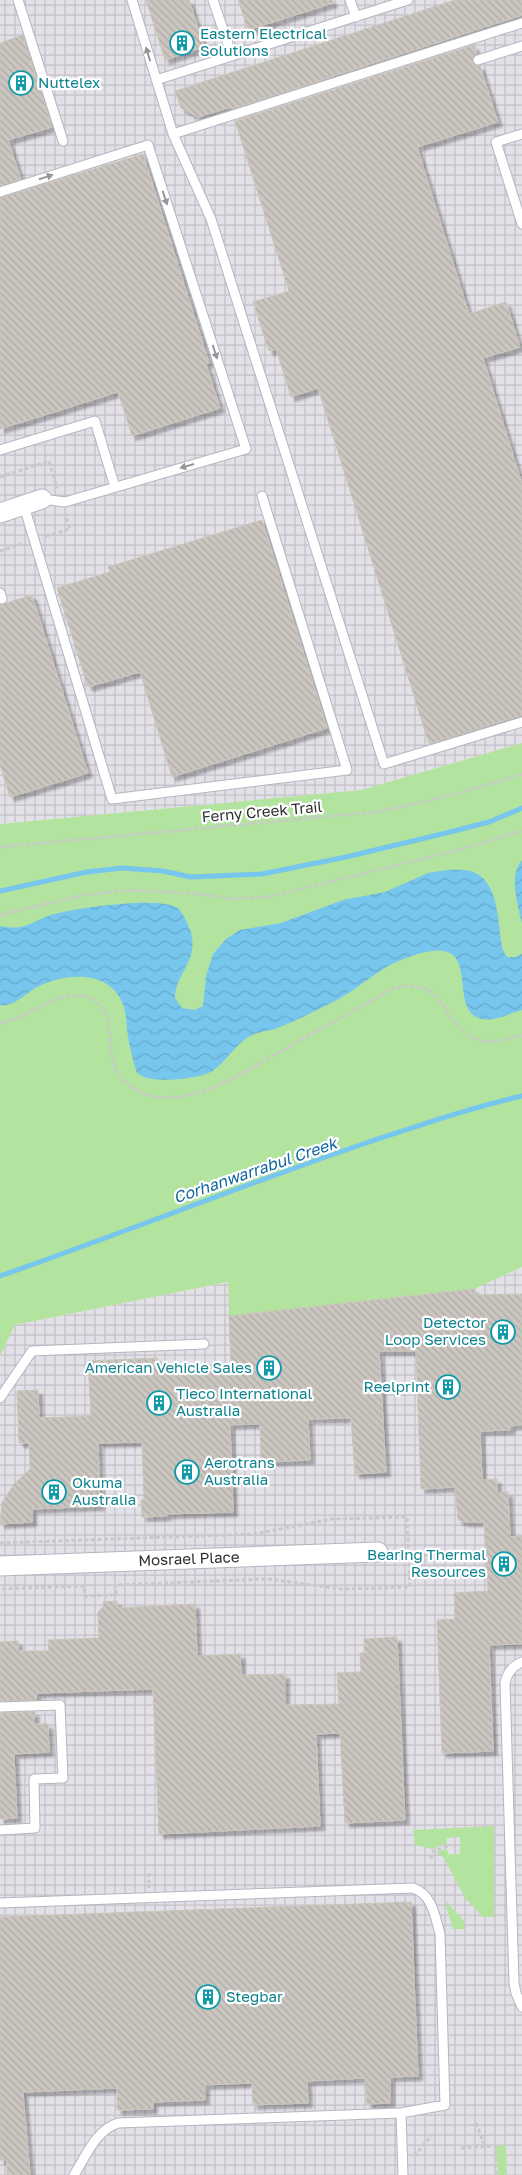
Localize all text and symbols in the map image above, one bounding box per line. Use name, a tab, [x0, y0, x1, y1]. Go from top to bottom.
place label: Eastern Electrical Solutions	[200, 24, 327, 59]
building icon: Eastern Electrical Solutions	[169, 30, 195, 56]
one-way arrow	[144, 46, 151, 61]
building icon: Nuttelex	[8, 70, 34, 96]
place label: Nuttelex	[38, 73, 100, 91]
one-way arrow	[39, 173, 54, 180]
one-way arrow	[162, 190, 170, 205]
one-way arrow	[212, 345, 219, 360]
one-way arrow	[179, 463, 194, 471]
street label: Ferny Creek Trail	[201, 797, 323, 825]
water label: Corhanwarrabul Creek	[171, 1132, 341, 1207]
place label: Detector Loop Services	[385, 1313, 486, 1348]
building icon: Detector Loop Services	[490, 1319, 516, 1345]
building icon: American Vehicle Sales	[256, 1355, 282, 1381]
place label: American Vehicle Sales	[85, 1358, 252, 1376]
building icon: Reelprint	[435, 1374, 461, 1400]
place label: Reelprint	[364, 1377, 430, 1395]
place label: Tieco International Australia	[176, 1384, 313, 1419]
building icon: Tieco International Australia	[146, 1390, 172, 1416]
place label: Aerotrans Australia	[204, 1453, 275, 1488]
building icon: Aerotrans Australia	[174, 1459, 200, 1485]
place label: Okuma Australia	[72, 1473, 136, 1508]
building icon: Okuma Australia	[41, 1479, 67, 1505]
place label: Bearing Thermal Resources	[367, 1545, 486, 1580]
street label: Mosrael Place	[138, 1547, 240, 1569]
building icon: Bearing Thermal Resources	[491, 1551, 517, 1577]
building icon: Stegbar	[195, 1984, 221, 2010]
place label: Stegbar	[226, 1987, 283, 2005]

